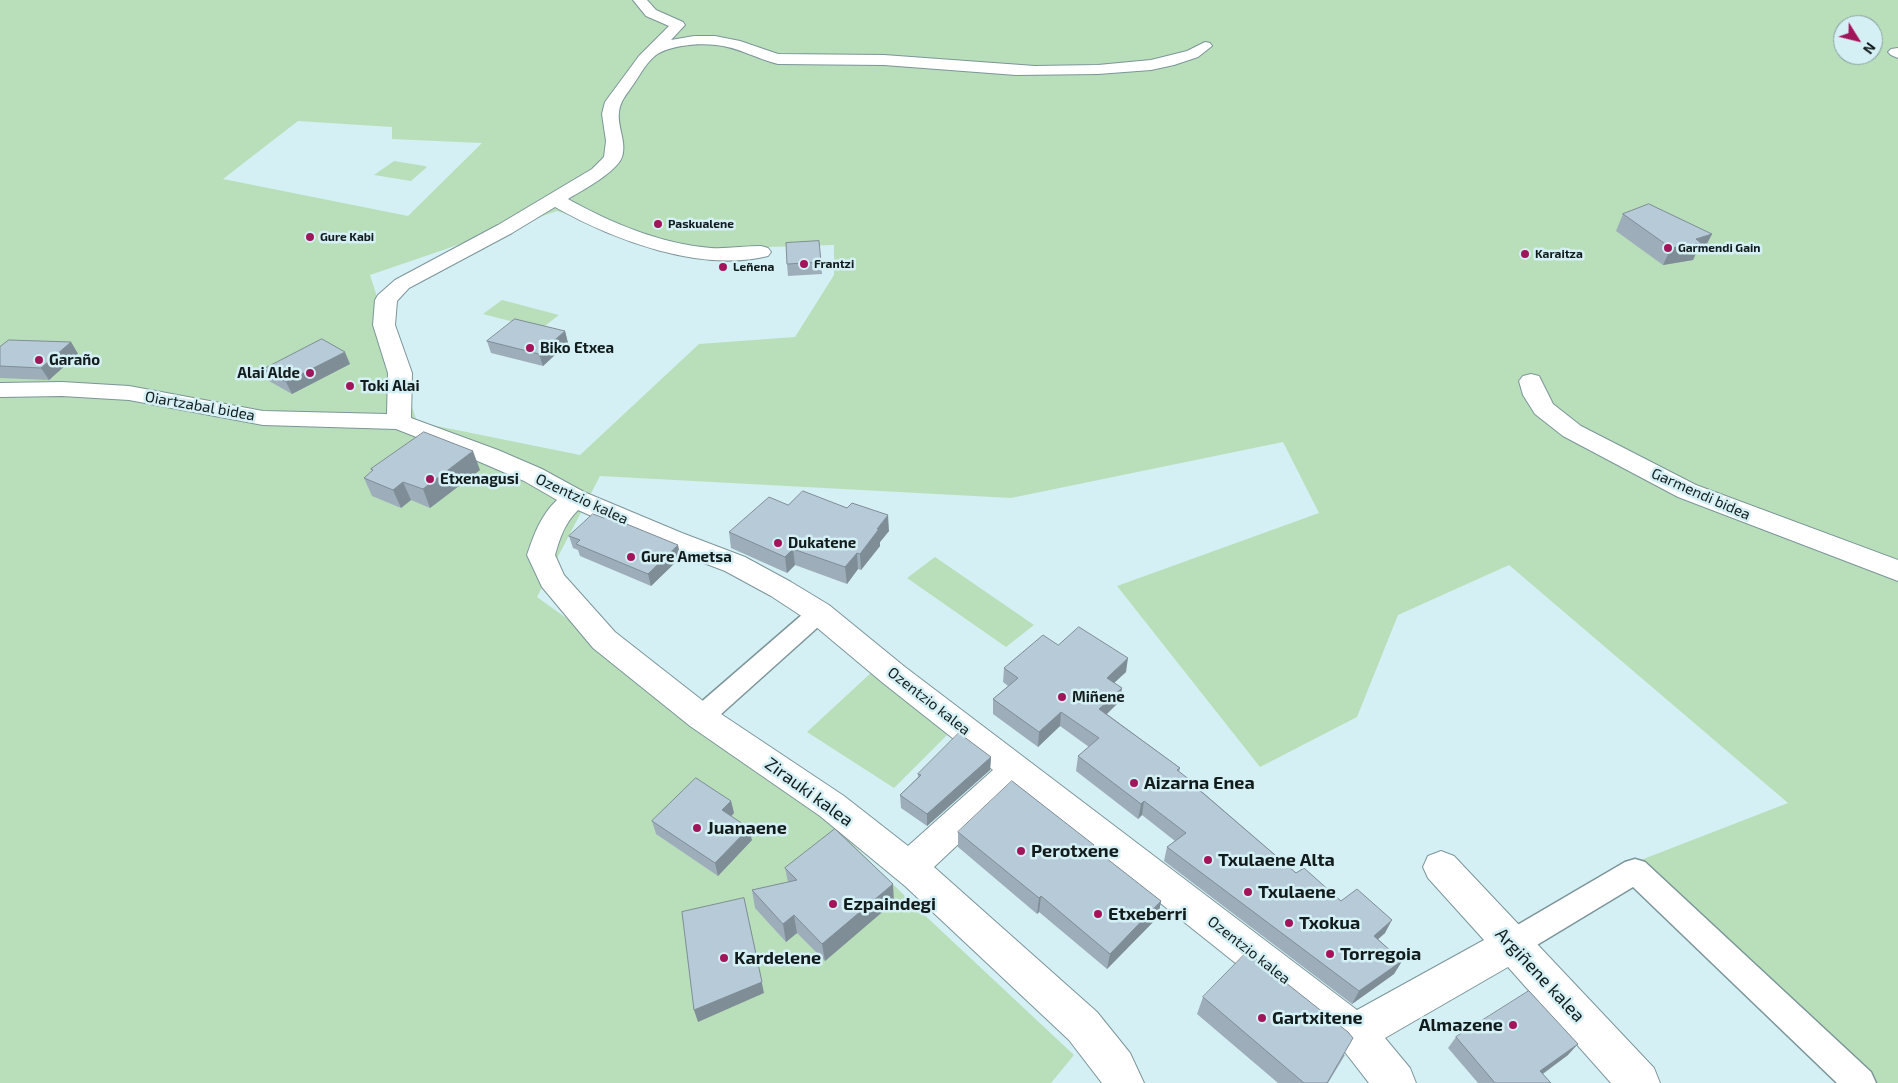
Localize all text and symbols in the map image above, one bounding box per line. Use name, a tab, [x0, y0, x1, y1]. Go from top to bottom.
north arrow	[1833, 15, 1883, 65]
text: N	[1860, 39, 1880, 58]
place label: Paskualene	[668, 217, 734, 231]
marker: Paskualene	[652, 218, 664, 230]
place label: Gure Kabi	[320, 230, 374, 244]
marker: Gure Kabi	[304, 231, 316, 243]
place label: Garmendi Gain	[1678, 241, 1760, 255]
marker: Garmendi Gain	[1662, 242, 1674, 254]
place label: Karaitza	[1535, 247, 1583, 261]
marker: Karaitza	[1519, 248, 1531, 260]
place label: Frantzi	[814, 257, 854, 271]
marker: Frantzi	[798, 258, 810, 270]
place label: Leñena	[733, 260, 774, 274]
marker: Leñena	[717, 261, 729, 273]
place label: Biko Etxea	[540, 339, 614, 357]
marker: Biko Etxea	[524, 342, 536, 354]
place label: Garaño	[49, 351, 100, 369]
marker: Garaño	[33, 354, 45, 366]
place label: Alai Alde	[237, 364, 300, 382]
marker: Alai Alde	[304, 367, 316, 379]
place label: Toki Alai	[360, 377, 420, 395]
marker: Toki Alai	[344, 380, 356, 392]
street label: Oiartzabal bidea	[144, 387, 256, 425]
street label: Garmendi bidea	[1649, 464, 1753, 524]
place label: Etxenagusi	[440, 470, 519, 488]
street label: Ozentzio kalea	[533, 470, 631, 528]
marker: Etxenagusi	[424, 473, 436, 485]
place label: Dukatene	[788, 534, 856, 552]
marker: Dukatene	[772, 537, 784, 549]
place label: Gure Ametsa	[641, 548, 732, 566]
marker: Gure Ametsa	[625, 551, 637, 563]
street label: Ozentzio kalea	[884, 663, 974, 739]
place label: Miñene	[1072, 688, 1125, 706]
marker: Miñene	[1056, 691, 1068, 703]
street label: Zirauki kalea	[761, 753, 857, 831]
place label: Aizarna Enea	[1144, 772, 1255, 794]
marker: Aizarna Enea	[1128, 777, 1140, 789]
place label: Juanaene	[707, 817, 787, 839]
marker: Juanaene	[691, 822, 703, 834]
place label: Perotxene	[1031, 840, 1119, 862]
marker: Perotxene	[1015, 845, 1027, 857]
place label: Txulaene Alta	[1218, 849, 1335, 871]
marker: Txulaene Alta	[1202, 854, 1214, 866]
place label: Txulaene	[1258, 881, 1336, 903]
marker: Txulaene	[1242, 886, 1254, 898]
place label: Ezpaindegi	[843, 893, 936, 915]
marker: Ezpaindegi	[827, 898, 839, 910]
place label: Etxeberri	[1108, 903, 1187, 925]
marker: Etxeberri	[1092, 908, 1104, 920]
street label: Ozentzio kalea	[1204, 912, 1294, 988]
place label: Txokua	[1299, 912, 1360, 934]
marker: Txokua	[1283, 917, 1295, 929]
street label: Argiñene kalea	[1491, 923, 1589, 1027]
place label: Torregoia	[1340, 943, 1421, 965]
place label: Kardelene	[734, 947, 821, 969]
marker: Torregoia	[1324, 948, 1336, 960]
marker: Kardelene	[718, 952, 730, 964]
place label: Gartxitene	[1272, 1007, 1363, 1029]
marker: Gartxitene	[1256, 1012, 1268, 1024]
place label: Almazene	[1419, 1014, 1503, 1036]
marker: Almazene	[1507, 1019, 1519, 1031]

